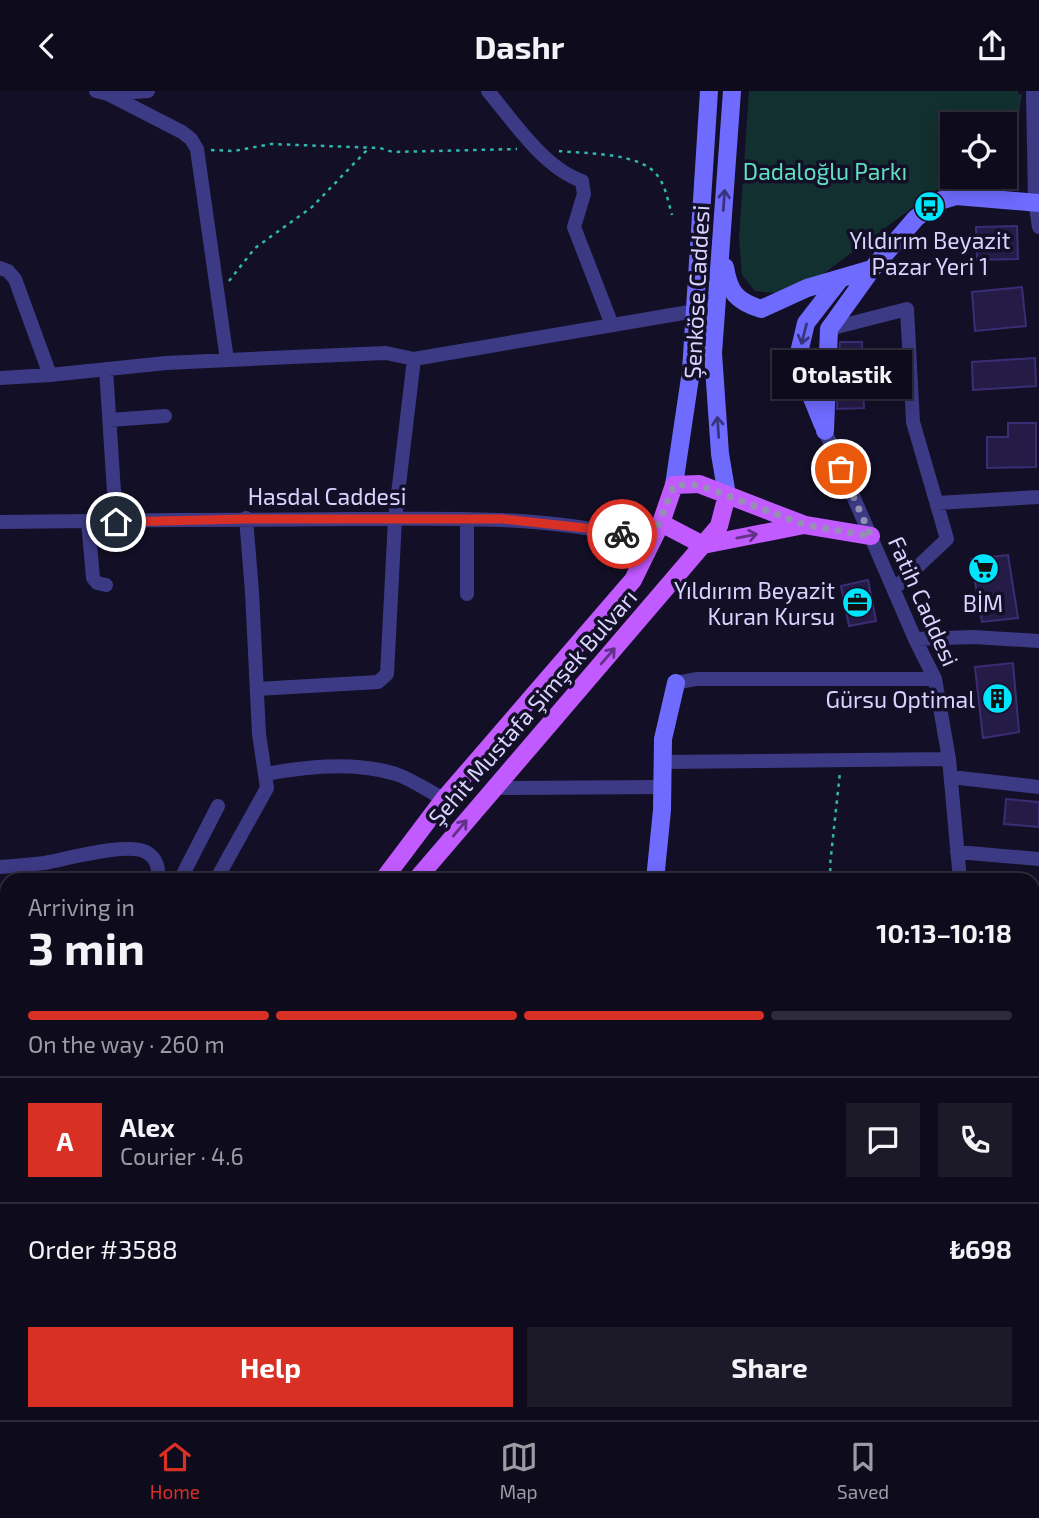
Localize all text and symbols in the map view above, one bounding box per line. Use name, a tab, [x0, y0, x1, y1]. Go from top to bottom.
icon: back	[28, 27, 66, 65]
text: Dashr	[475, 27, 564, 65]
icon: share	[973, 27, 1011, 65]
map controls	[940, 112, 1017, 189]
button: locate	[940, 112, 1017, 189]
park label: Dadaloğlu Parkı	[743, 157, 907, 185]
one-way arrow	[718, 189, 731, 212]
bus stop icon: Yıldırım Beyazit Pazar Yeri 1	[913, 189, 947, 223]
street label: Şenköse Caddesi	[677, 204, 716, 380]
place label: Yıldırım Beyazit Pazar Yeri 1	[850, 226, 1011, 280]
one-way arrow	[797, 322, 810, 345]
callout: Otolastik	[771, 350, 911, 399]
text: Otolastik	[792, 360, 892, 388]
one-way arrow	[711, 416, 724, 439]
pin	[811, 439, 871, 499]
icon: bag	[822, 450, 860, 488]
street label: Hasdal Caddesi	[248, 482, 406, 510]
pin	[86, 492, 146, 552]
courier	[587, 499, 657, 569]
icon: home	[97, 503, 135, 541]
icon: bike	[603, 515, 641, 553]
one-way arrow	[735, 529, 758, 543]
street label: Fatih Caddesi	[883, 532, 965, 670]
supermarket icon: BİM	[966, 552, 1000, 586]
place label: Yıldırım Beyazit Kuran Kursu	[674, 576, 835, 630]
street label: Şehit Mustafa Şimşek Bulvarı	[422, 583, 643, 831]
office icon: Yıldırım Beyazit Kuran Kursu	[841, 586, 875, 620]
place label: BİM	[963, 589, 1003, 617]
one-way arrow	[600, 647, 616, 665]
building icon: Gürsu Optimal	[981, 682, 1015, 716]
place label: Gürsu Optimal	[826, 685, 975, 713]
one-way arrow	[452, 820, 468, 838]
text: Arriving in	[28, 893, 135, 921]
text: 10:13–10:18	[876, 917, 1012, 948]
text: 3 min	[28, 919, 145, 974]
text: On the way · 260 m	[28, 1030, 225, 1058]
button: chat	[846, 1103, 920, 1177]
button: phone	[938, 1103, 1012, 1177]
text: Alex	[120, 1111, 175, 1142]
text: A	[57, 1125, 73, 1156]
text: Courier · 4.6	[120, 1142, 244, 1170]
text: Order #3588	[28, 1233, 178, 1264]
text: ₺698	[950, 1233, 1012, 1264]
button: Help	[28, 1327, 513, 1407]
button: Share	[527, 1327, 1012, 1407]
tab: Home	[150, 1438, 200, 1503]
tab: Map	[500, 1438, 538, 1503]
tab: Saved	[837, 1438, 889, 1503]

